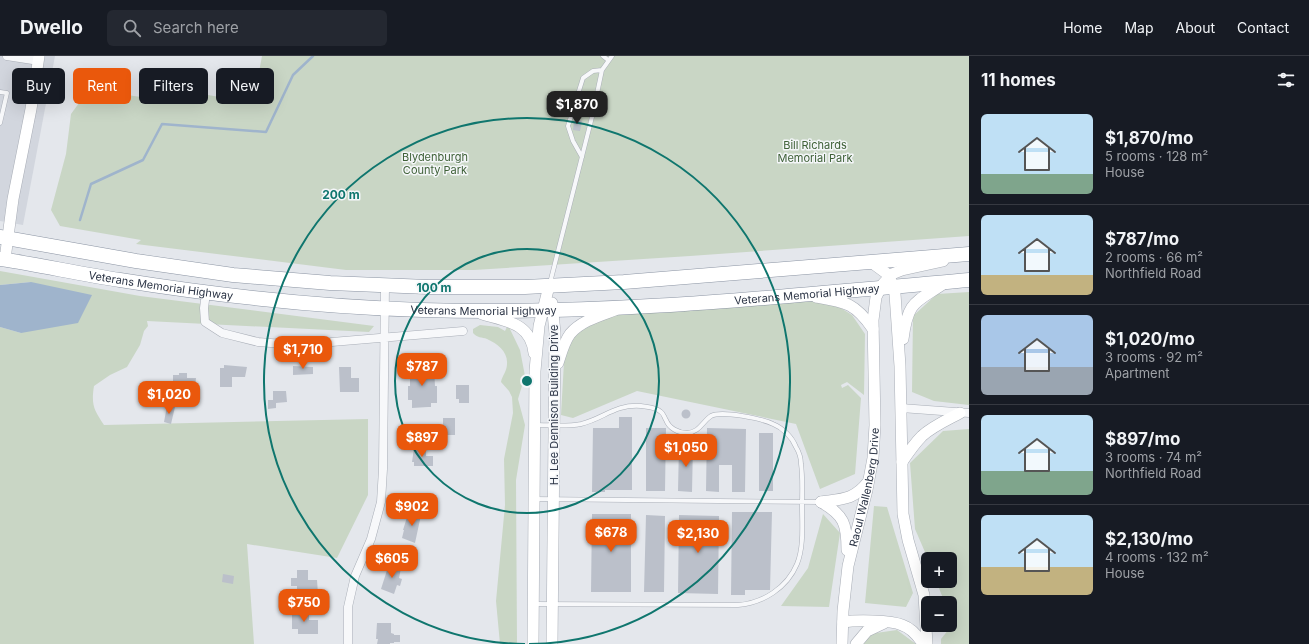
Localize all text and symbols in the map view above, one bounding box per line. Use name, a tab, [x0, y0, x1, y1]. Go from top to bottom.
search box	[107, 10, 387, 46]
text: Dwello	[20, 16, 83, 39]
icon: search	[121, 17, 143, 39]
text: Search here	[153, 18, 239, 37]
text: Home	[1063, 19, 1102, 36]
text: Map	[1124, 19, 1154, 36]
text: About	[1176, 19, 1215, 36]
text: Contact	[1237, 19, 1289, 36]
chip: Buy	[12, 68, 65, 104]
chip: Rent	[73, 68, 131, 104]
chip: Filters	[139, 68, 208, 104]
chip: New	[216, 68, 274, 104]
icon: filters	[1275, 69, 1297, 91]
text: 11 homes	[981, 70, 1056, 90]
pin: $1,870	[544, 91, 610, 125]
text: $1,870	[556, 96, 598, 112]
text: $1,870/mo	[1105, 128, 1193, 148]
icon: home	[1013, 130, 1061, 178]
park label: Bill Richards Memorial Park	[777, 138, 853, 165]
text: 5 rooms · 128 m²	[1105, 148, 1208, 164]
park label: Blydenburgh County Park	[402, 150, 468, 177]
text: House	[1105, 164, 1145, 180]
text: 200 m	[322, 187, 360, 202]
text: $787/mo	[1105, 229, 1179, 249]
icon: home	[1013, 231, 1061, 279]
text: 2 rooms · 66 m²	[1105, 249, 1203, 265]
text: Northfield Road	[1105, 265, 1201, 281]
street label: Veterans Memorial Highway	[87, 268, 234, 303]
text: 100 m	[416, 280, 452, 295]
street label: Veterans Memorial Highway	[734, 281, 880, 307]
street label: Veterans Memorial Highway	[410, 303, 557, 318]
street label: H. Lee Dennison Building Drive	[547, 325, 561, 485]
text: $1,020/mo	[1105, 329, 1195, 349]
icon: home	[1013, 331, 1061, 379]
pin: $1,710	[270, 336, 336, 370]
text: $1,710	[283, 341, 323, 357]
text: 3 rooms · 92 m²	[1105, 349, 1203, 365]
pin: $787	[398, 353, 446, 387]
text: $787	[406, 358, 438, 374]
text: Apartment	[1105, 365, 1170, 381]
centre of rings	[520, 374, 534, 388]
pin: $1,020	[136, 381, 202, 415]
text: $1,020	[147, 386, 191, 402]
pin: $897	[398, 424, 446, 458]
street label: Raoul Wallenberg Drive	[846, 427, 882, 548]
text: $897	[406, 429, 438, 445]
text: $897/mo	[1105, 429, 1180, 449]
icon: home	[1013, 431, 1061, 479]
pin: $1,050	[653, 434, 719, 468]
text: $1,050	[664, 439, 708, 455]
text: 3 rooms · 74 m²	[1105, 449, 1202, 465]
text: Northfield Road	[1105, 465, 1201, 481]
pin: $902	[388, 493, 436, 527]
text: $902	[395, 498, 429, 514]
pin: $678	[587, 519, 635, 553]
pin: $2,130	[665, 520, 731, 554]
text: $678	[595, 524, 627, 540]
text: $2,130	[677, 525, 719, 541]
text: $2,130/mo	[1105, 529, 1193, 549]
icon: home	[1013, 531, 1061, 579]
pin: $605	[368, 545, 416, 579]
text: 4 rooms · 132 m²	[1105, 549, 1209, 565]
text: $605	[375, 550, 409, 566]
map controls	[921, 552, 957, 632]
button: +	[921, 552, 957, 588]
text: House	[1105, 565, 1145, 581]
pin: $750	[280, 589, 328, 623]
text: $750	[287, 594, 321, 610]
button: −	[921, 596, 957, 632]

